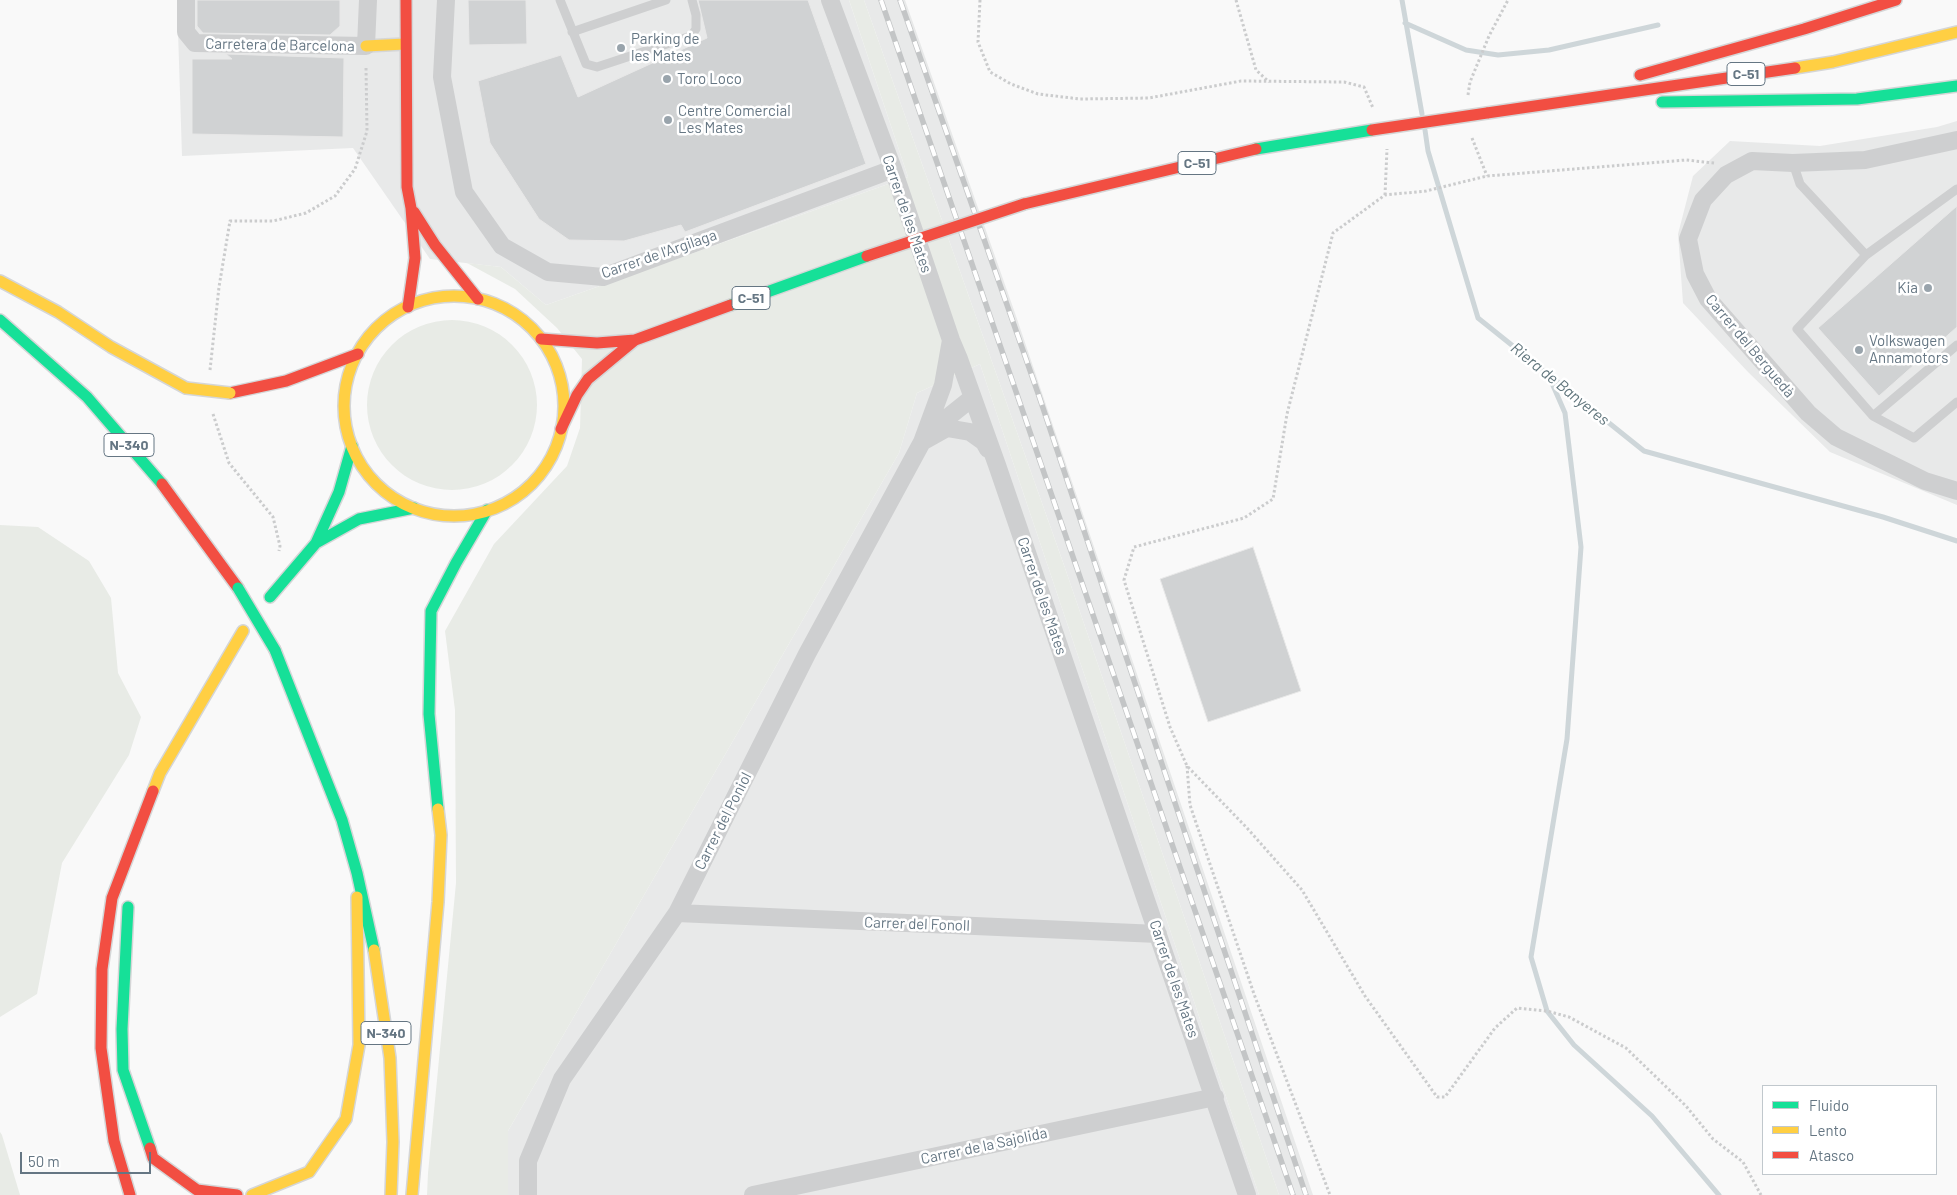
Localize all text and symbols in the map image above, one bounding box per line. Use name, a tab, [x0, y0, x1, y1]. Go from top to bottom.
place label: Parking de les Mates	[631, 30, 700, 65]
street label: Carretera de Barcelona	[205, 35, 355, 55]
marker: Parking de les Mates	[615, 42, 627, 54]
road number: C-51	[1727, 62, 1765, 86]
place label: Toro Loco	[677, 70, 742, 88]
marker: Toro Loco	[661, 73, 673, 85]
place label: Centre Comercial Les Mates	[678, 102, 791, 137]
marker: Centre Comercial Les Mates	[662, 114, 674, 126]
road number: C-51	[1178, 152, 1216, 174]
street label: Carrer de les Mates	[878, 153, 936, 275]
street label: Carrer de l'Argilaga	[599, 226, 719, 282]
place label: Kia	[1897, 279, 1918, 297]
marker: Kia	[1922, 282, 1934, 294]
road number: C-51	[732, 286, 770, 310]
street label: Carrer del Berguedà	[1702, 291, 1798, 401]
place label: Volkswagen Annamotors	[1869, 332, 1948, 367]
water label: Riera de Banyeres	[1507, 338, 1613, 430]
marker: Volkswagen Annamotors	[1853, 344, 1865, 356]
road number: N-340	[104, 434, 154, 456]
street label: Carrer de les Mates	[1013, 535, 1071, 657]
street label: Carrer del Poniol	[691, 769, 755, 873]
street label: Carrer del Fonoll	[864, 913, 970, 935]
street label: Carrer de les Mates	[1145, 918, 1203, 1040]
road number: N-340	[361, 1021, 411, 1044]
legend	[1762, 1085, 1937, 1175]
text: Fluido	[1809, 1096, 1849, 1114]
text: Lento	[1809, 1121, 1847, 1139]
street label: Carrer de la Sajolida	[919, 1124, 1049, 1168]
scale bar	[22, 1142, 154, 1174]
text: Atasco	[1809, 1146, 1854, 1164]
text: 50 m	[28, 1152, 60, 1170]

